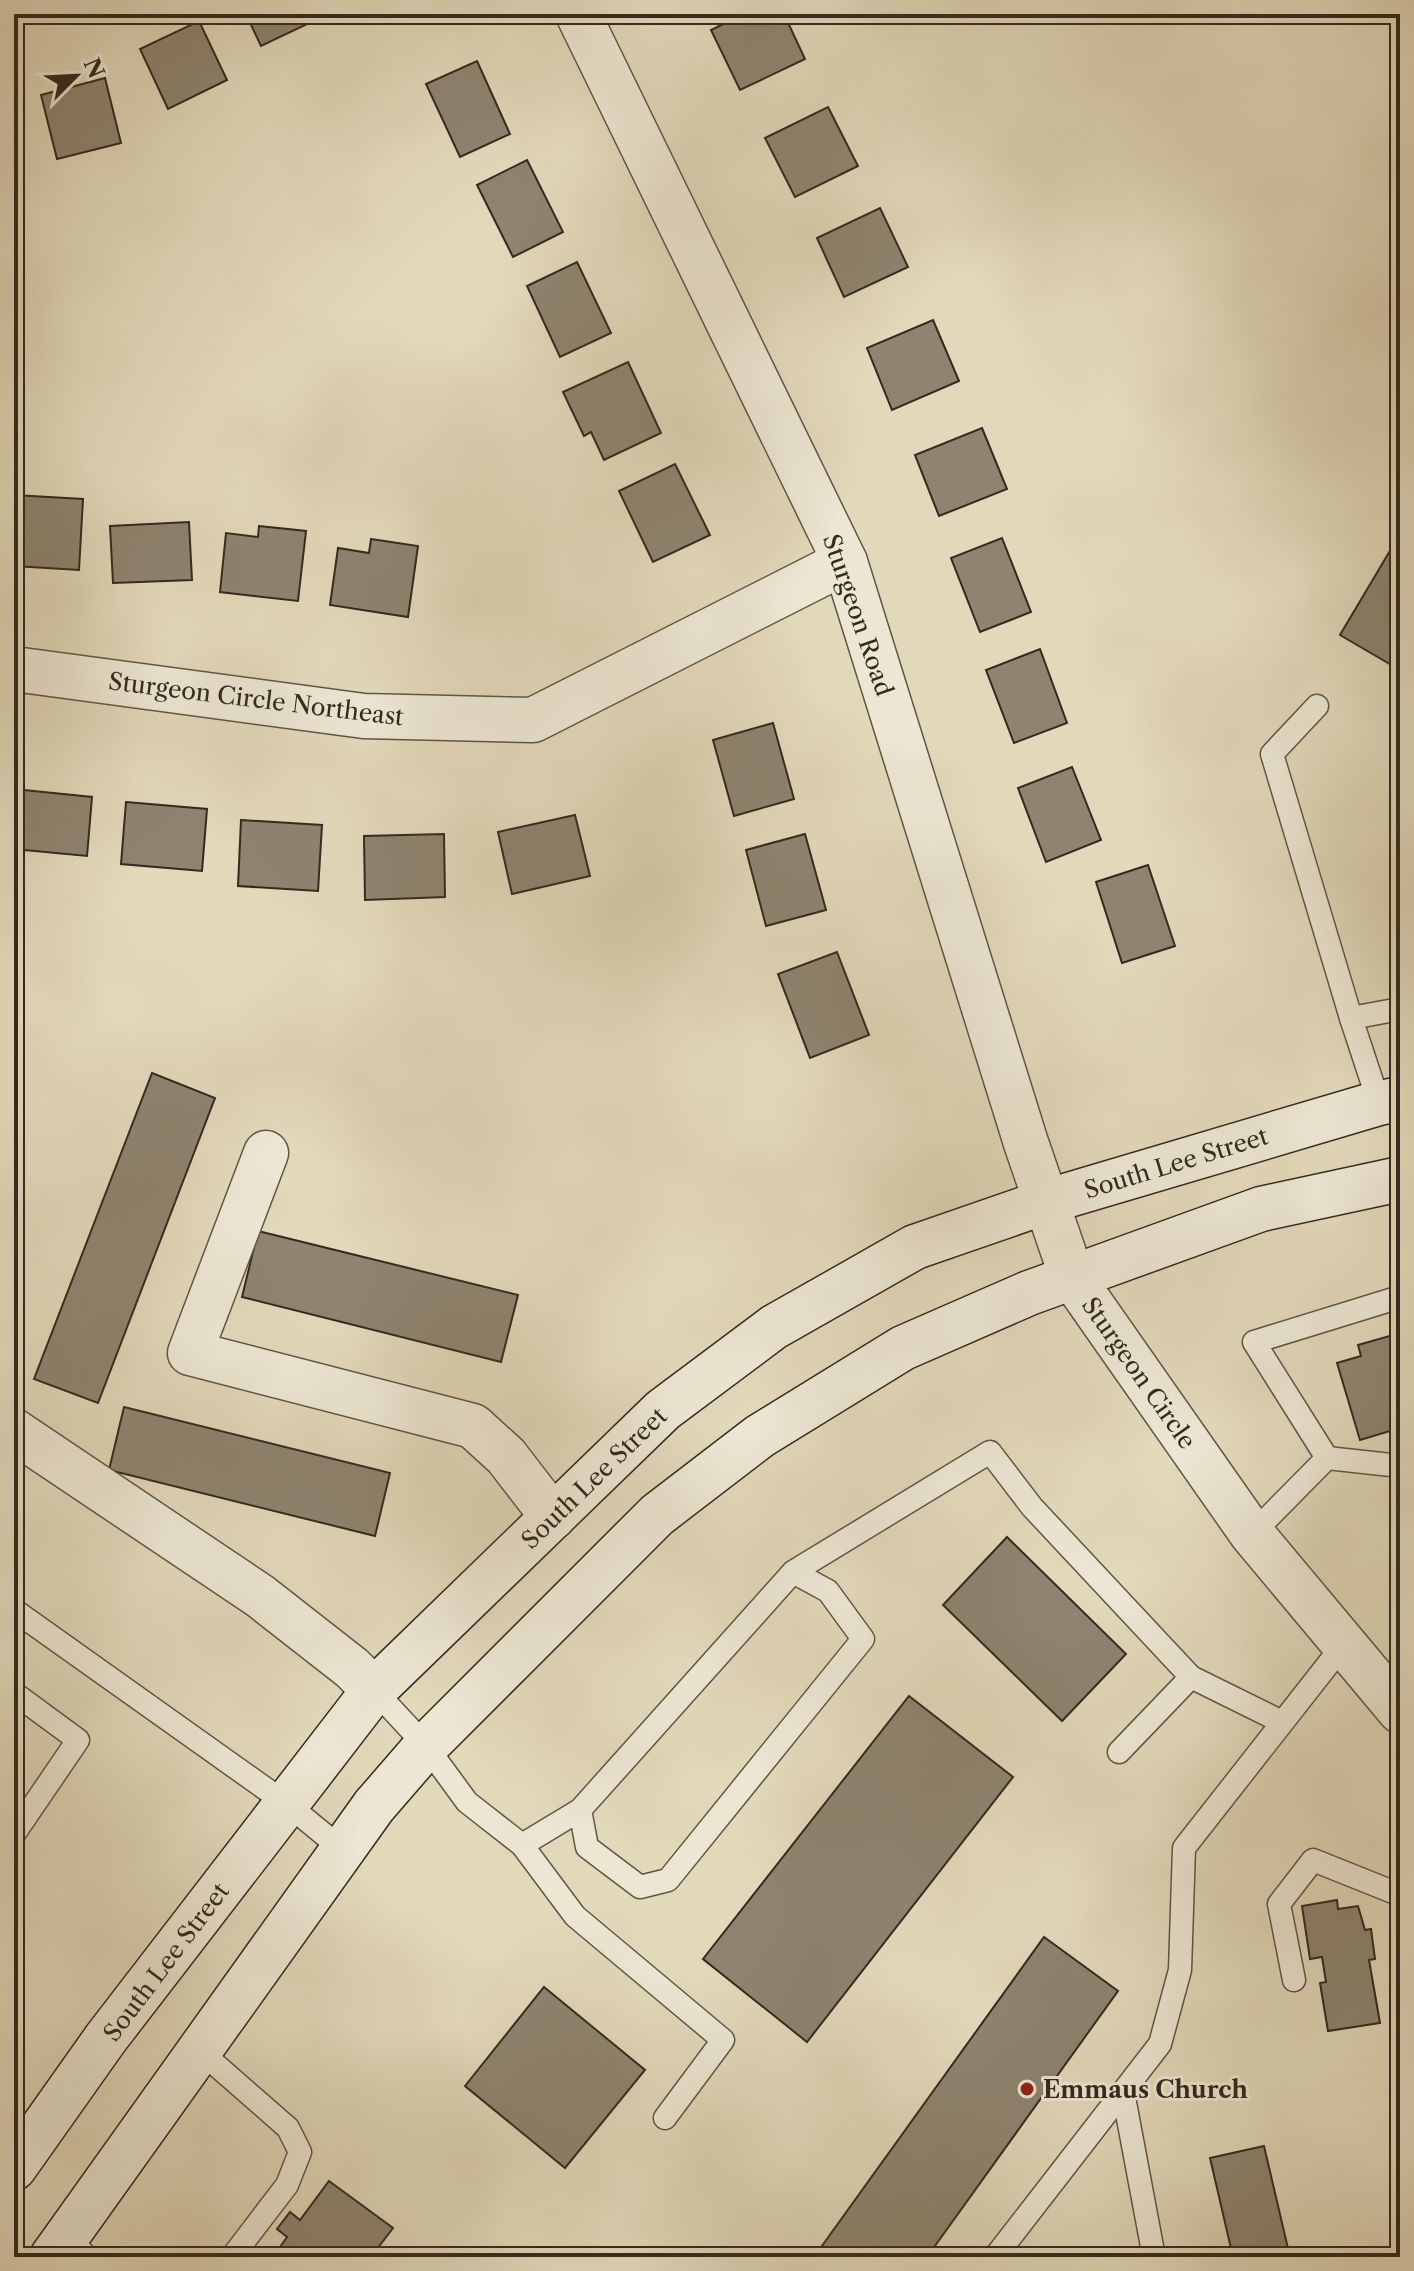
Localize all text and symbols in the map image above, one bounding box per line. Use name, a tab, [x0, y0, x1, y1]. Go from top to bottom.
north arrow	[36, 36, 116, 116]
text: N	[78, 54, 110, 82]
street label: Sturgeon Road	[817, 530, 899, 700]
street label: Sturgeon Circle Northeast	[107, 666, 406, 732]
street label: South Lee Street	[1081, 1121, 1272, 1205]
street label: Sturgeon Circle	[1076, 1292, 1202, 1454]
street label: South Lee Street	[515, 1401, 673, 1555]
street label: South Lee Street	[97, 1877, 235, 2047]
place label: Emmaus Church	[1043, 2075, 1248, 2104]
marker: Emmaus Church	[1018, 2080, 1036, 2098]

